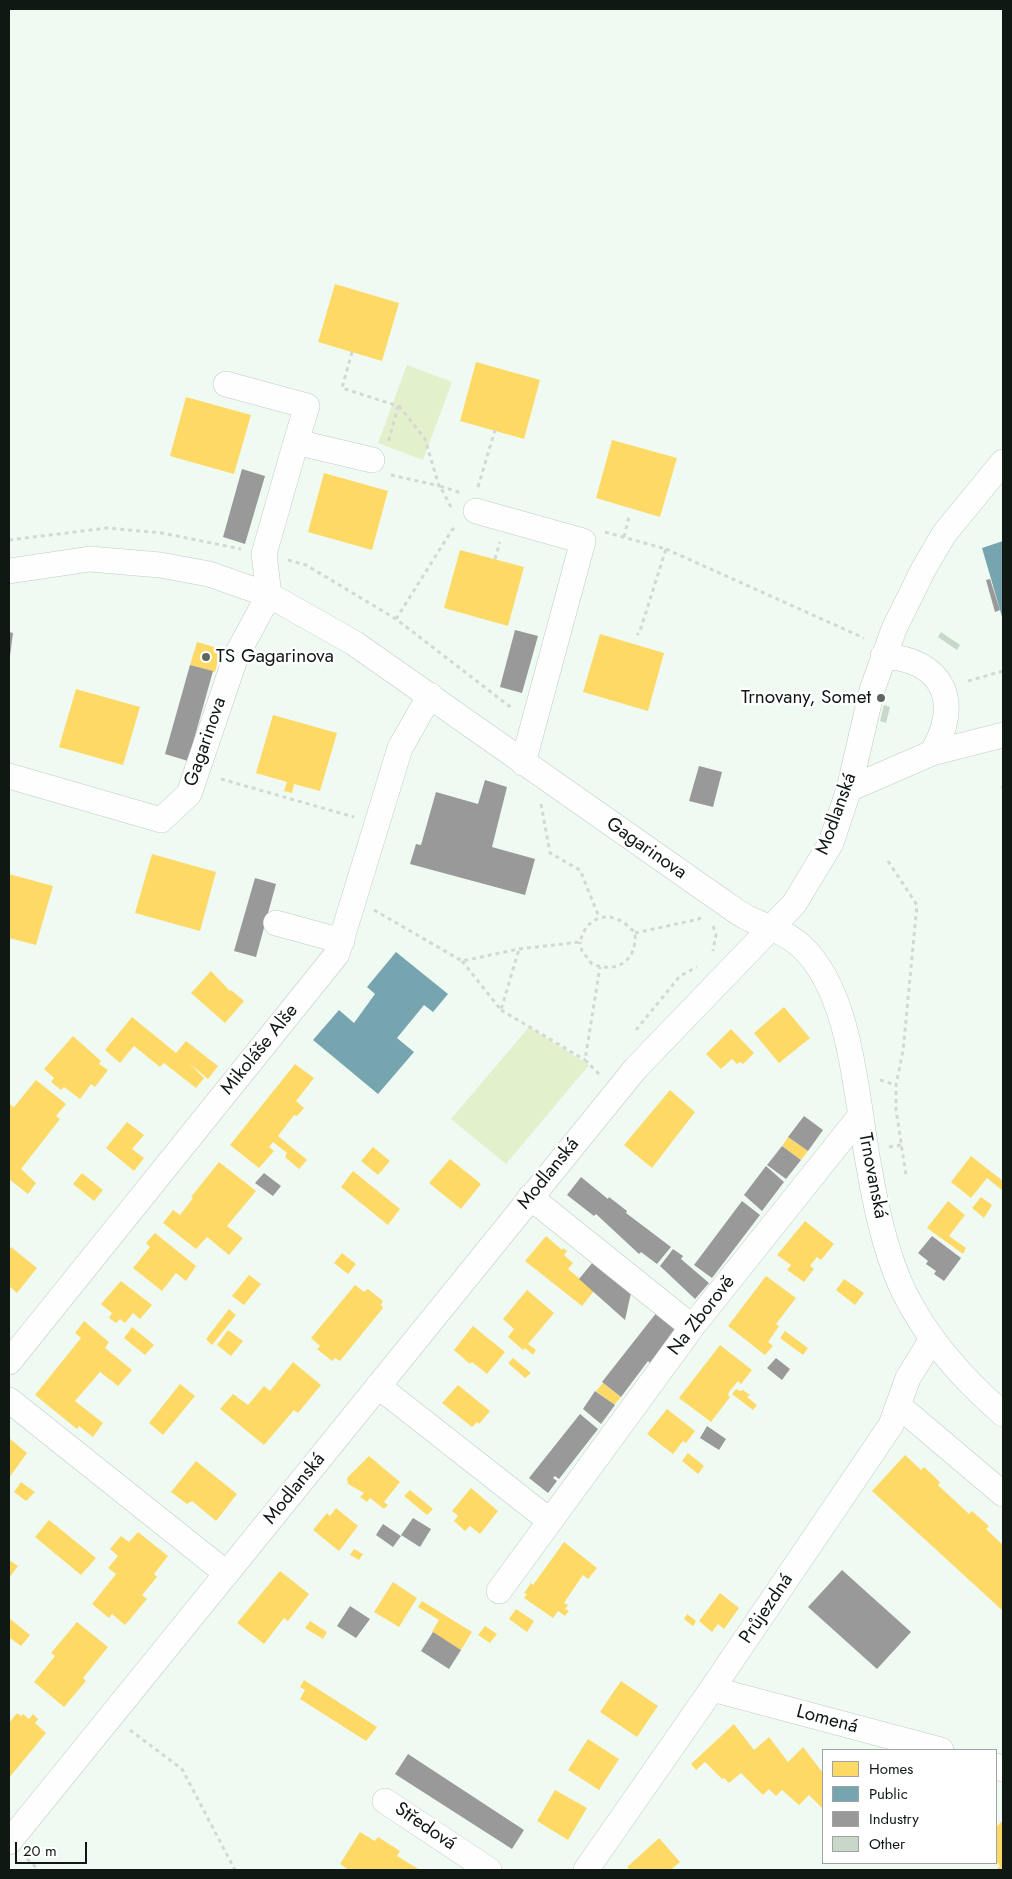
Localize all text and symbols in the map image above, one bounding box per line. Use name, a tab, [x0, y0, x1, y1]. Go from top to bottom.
place label: TS Gagarinova	[216, 646, 334, 668]
marker: TS Gagarinova	[200, 651, 212, 663]
place label: Trnovany, Somet	[741, 687, 871, 709]
marker: Trnovany, Somet	[875, 692, 887, 704]
street label: Gagarinova	[180, 694, 232, 790]
street label: Modlanská	[812, 770, 862, 858]
street label: Gagarinova	[601, 813, 691, 885]
street label: Mikoláše Alše	[217, 1000, 303, 1100]
street label: Trnovanská	[853, 1131, 891, 1221]
street label: Modlanská	[513, 1134, 585, 1214]
street label: Na Zborově	[664, 1271, 740, 1361]
street label: Modlanská	[259, 1449, 331, 1529]
street label: Průjezdná	[735, 1570, 799, 1648]
street label: Lomená	[794, 1701, 860, 1739]
legend	[822, 1749, 997, 1864]
text: Homes	[869, 1758, 913, 1780]
text: Public	[869, 1783, 908, 1805]
street label: Středová	[390, 1798, 460, 1856]
text: Industry	[869, 1808, 919, 1830]
scale bar	[18, 1832, 90, 1864]
text: Other	[869, 1833, 905, 1855]
text: 20 m	[23, 1840, 57, 1862]

